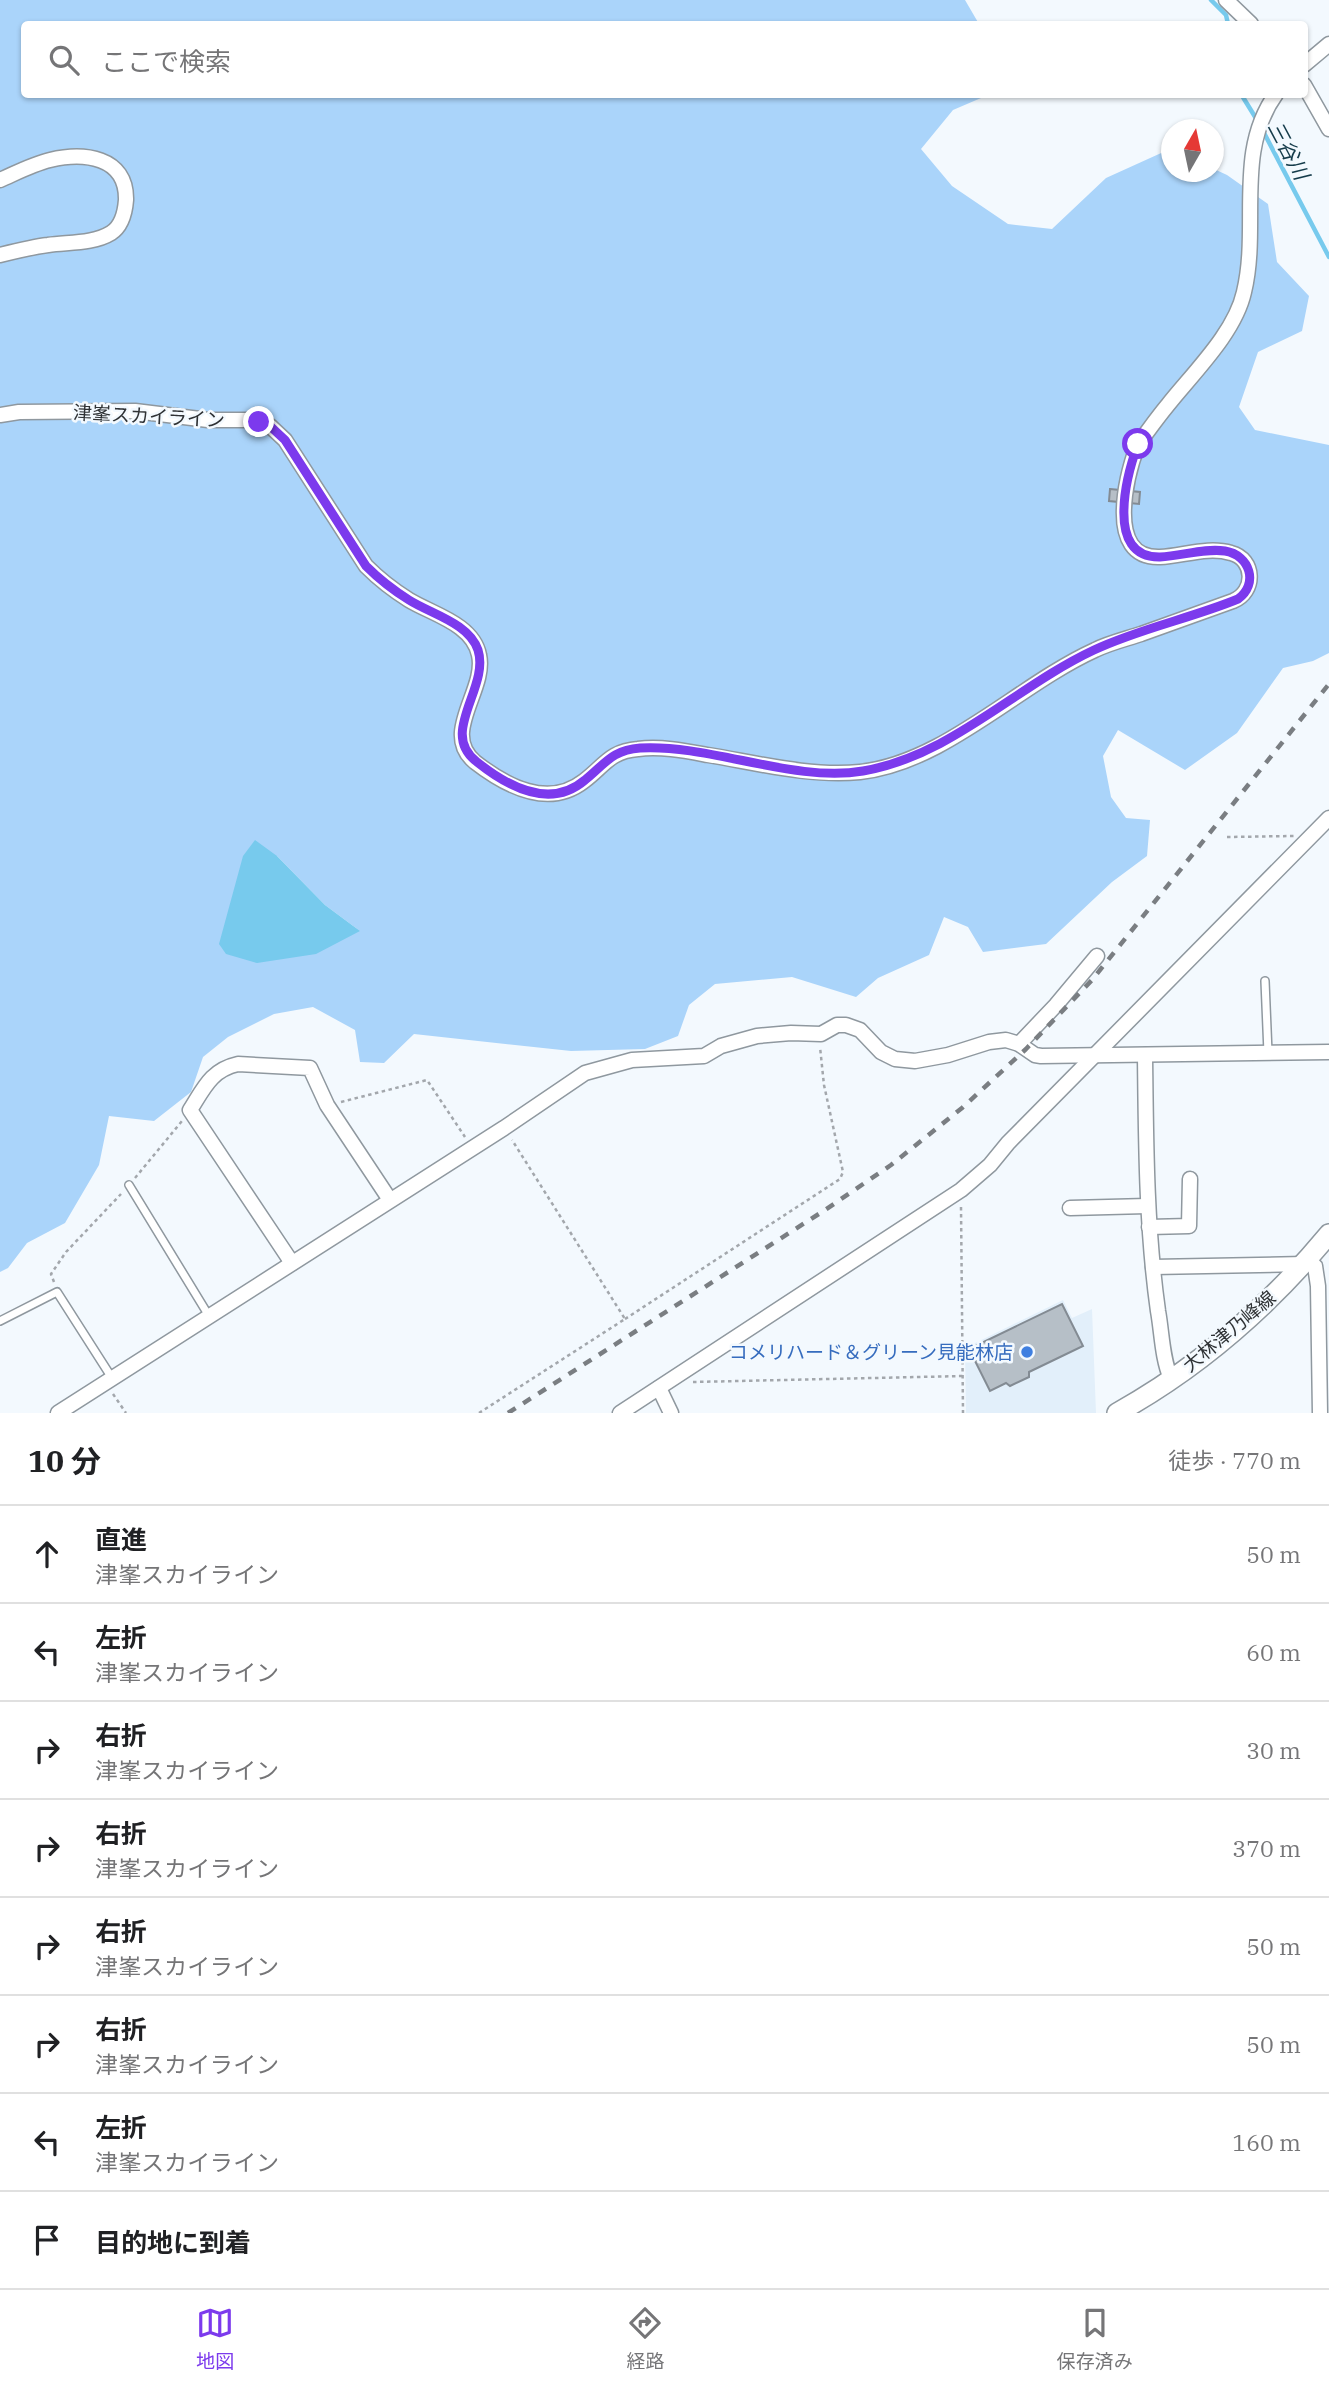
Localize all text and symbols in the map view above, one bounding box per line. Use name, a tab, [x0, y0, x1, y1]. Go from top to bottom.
search box	[21, 21, 1308, 98]
icon: search	[45, 41, 83, 79]
text: ここで検索	[101, 44, 231, 78]
water label: 三谷川	[1262, 116, 1317, 186]
north arrow	[1161, 119, 1224, 182]
street label: 津峯スカイライン	[72, 400, 226, 432]
route end	[243, 406, 274, 437]
route start	[1122, 428, 1153, 459]
street label: 大林津乃峰線	[1178, 1285, 1280, 1377]
place label: コメリハード＆グリーン見能林店	[729, 1340, 1013, 1364]
marker: コメリハード＆グリーン見能林店	[1019, 1344, 1035, 1360]
text: 10 分	[28, 1441, 101, 1480]
text: 徒歩 · 770 m	[1168, 1445, 1301, 1475]
text: 直進	[95, 1522, 147, 1556]
icon: ahead	[28, 1535, 66, 1573]
text: 50 m	[1246, 1539, 1301, 1569]
text: 津峯スカイライン	[95, 1559, 279, 1589]
text: 左折	[95, 1620, 147, 1654]
icon: left	[28, 1633, 66, 1671]
text: 60 m	[1246, 1637, 1301, 1667]
text: 津峯スカイライン	[95, 1657, 279, 1687]
text: 右折	[95, 1718, 147, 1752]
icon: right	[28, 1731, 66, 1769]
text: 30 m	[1246, 1735, 1301, 1765]
text: 津峯スカイライン	[95, 1755, 279, 1785]
text: 右折	[95, 1816, 147, 1850]
icon: right	[28, 1829, 66, 1867]
text: 370 m	[1232, 1833, 1301, 1863]
text: 津峯スカイライン	[95, 1853, 279, 1883]
text: 右折	[95, 1914, 147, 1948]
icon: right	[28, 1927, 66, 1965]
text: 50 m	[1246, 1931, 1301, 1961]
text: 津峯スカイライン	[95, 1951, 279, 1981]
text: 右折	[95, 2012, 147, 2046]
icon: right	[28, 2025, 66, 2063]
text: 50 m	[1246, 2029, 1301, 2059]
text: 津峯スカイライン	[95, 2049, 279, 2079]
text: 左折	[95, 2110, 147, 2144]
icon: left	[28, 2123, 66, 2161]
text: 160 m	[1232, 2127, 1301, 2157]
text: 津峯スカイライン	[95, 2147, 279, 2177]
icon: arrive	[28, 2221, 66, 2259]
text: 目的地に到着	[95, 2225, 251, 2259]
tab: 地図	[196, 2304, 234, 2373]
tab: 経路	[626, 2304, 665, 2373]
tab: 保存済み	[1057, 2304, 1133, 2373]

